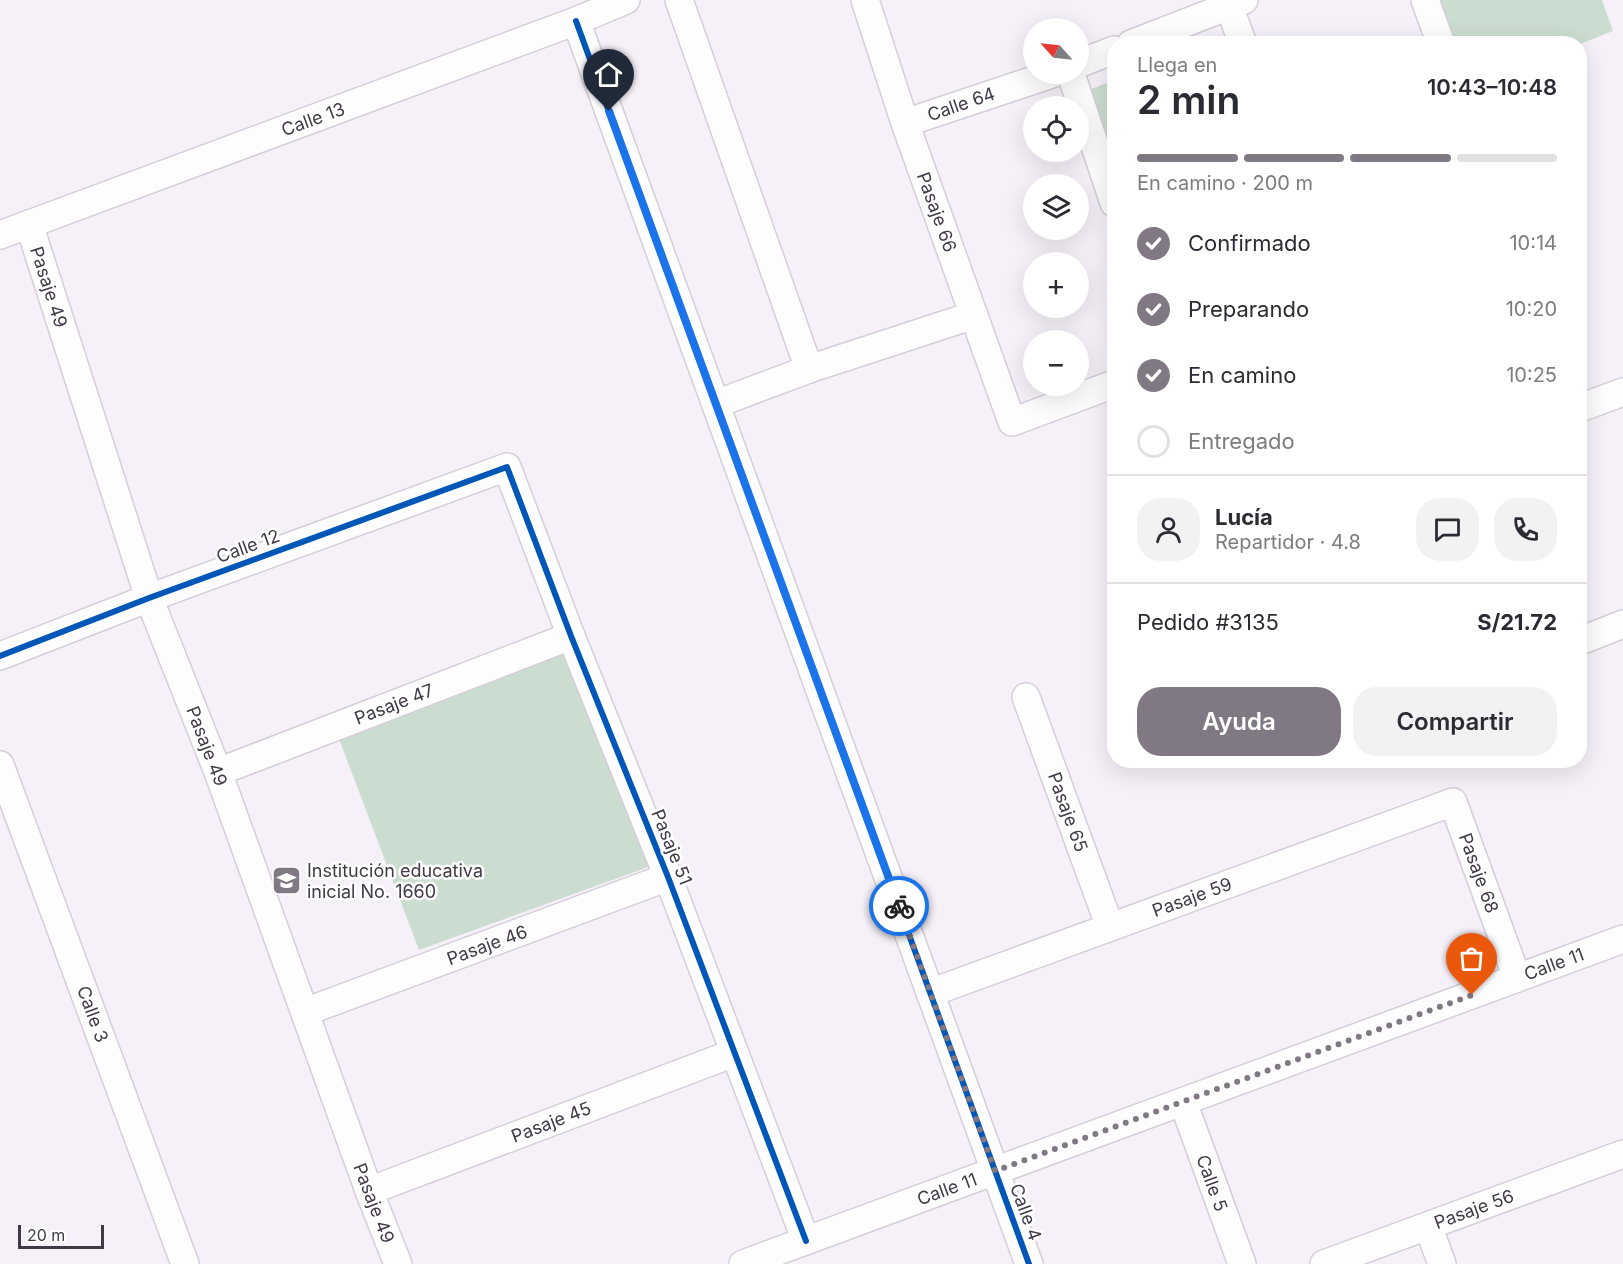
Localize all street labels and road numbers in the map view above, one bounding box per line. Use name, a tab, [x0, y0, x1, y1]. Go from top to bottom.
street label: Calle 64	[924, 83, 998, 125]
street label: Calle 13	[278, 98, 348, 140]
street label: Pasaje 66	[913, 169, 961, 255]
street label: Pasaje 49	[26, 244, 72, 330]
street label: Calle 12	[213, 525, 283, 567]
street label: Pasaje 47	[352, 679, 436, 729]
street label: Pasaje 49	[182, 703, 232, 789]
street label: Pasaje 65	[1044, 769, 1092, 855]
street label: Pasaje 51	[647, 806, 697, 888]
street label: Pasaje 68	[1455, 830, 1503, 916]
street label: Pasaje 59	[1149, 873, 1235, 921]
street label: Pasaje 46	[444, 921, 530, 969]
street label: Calle 11	[1521, 943, 1587, 985]
street label: Calle 3	[73, 983, 113, 1045]
street label: Pasaje 45	[508, 1097, 594, 1147]
street label: Calle 5	[1192, 1152, 1232, 1214]
street label: Pasaje 49	[349, 1160, 399, 1246]
street label: Calle 11	[914, 1168, 980, 1210]
street label: Calle 4	[1006, 1181, 1046, 1243]
street label: Pasaje 56	[1431, 1185, 1517, 1233]

